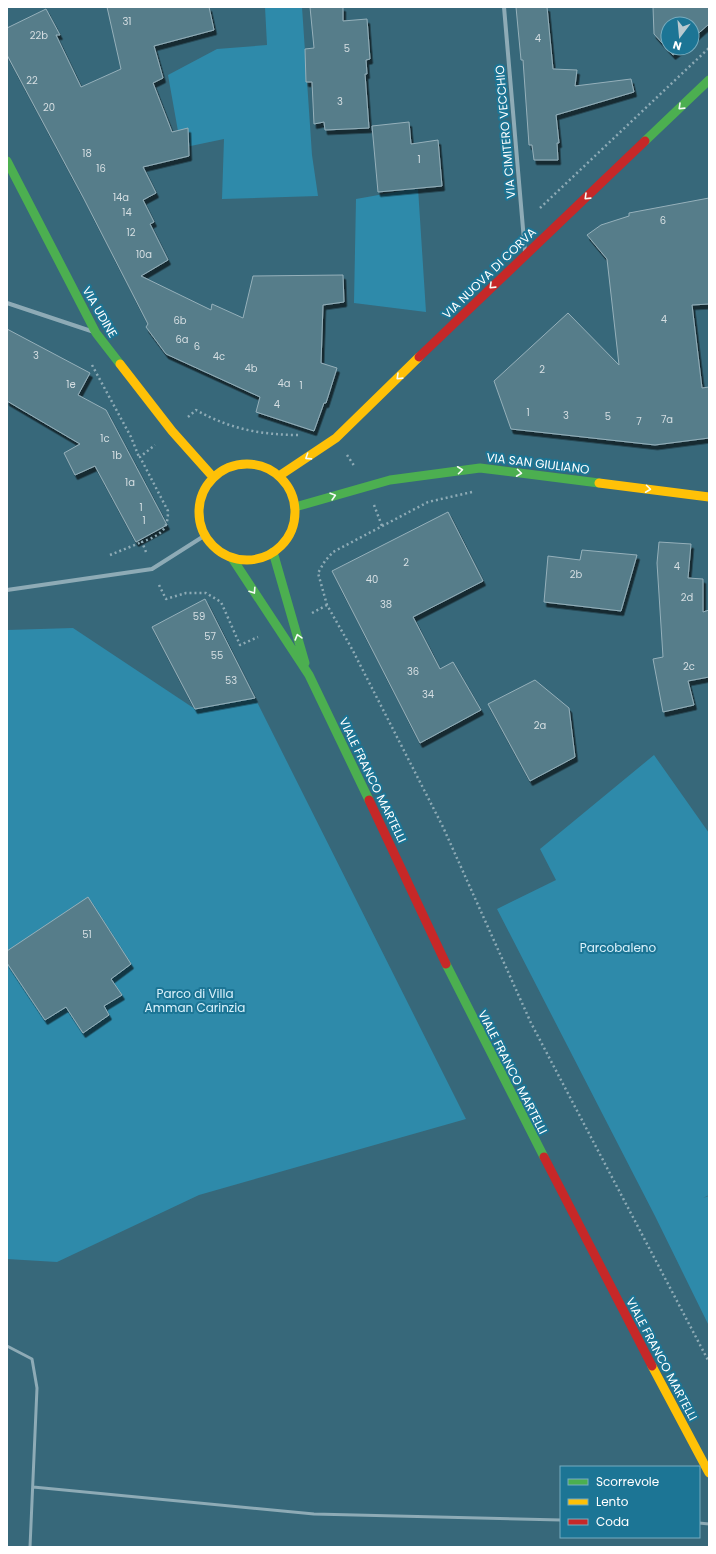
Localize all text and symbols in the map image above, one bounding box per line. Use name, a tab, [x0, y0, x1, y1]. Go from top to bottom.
house number: 31	[122, 14, 132, 29]
north arrow	[660, 16, 700, 56]
house number: 22b	[30, 28, 48, 43]
house number: 4	[535, 31, 541, 46]
text: N	[671, 37, 683, 54]
house number: 5	[344, 41, 350, 56]
street label: VIA CIMITERO VECCHIO	[491, 65, 519, 199]
house number: 22	[26, 73, 38, 88]
house number: 3	[337, 94, 343, 109]
house number: 20	[43, 100, 55, 115]
one-way arrow	[678, 102, 686, 110]
house number: 18	[82, 146, 92, 161]
house number: 1	[417, 152, 421, 167]
house number: 16	[96, 161, 106, 176]
house number: 14a	[113, 190, 129, 205]
one-way arrow	[584, 192, 592, 200]
house number: 14	[122, 205, 132, 220]
house number: 6	[660, 213, 666, 228]
street label: VIA NUOVA DI CORVA	[438, 224, 540, 322]
house number: 12	[127, 225, 136, 240]
house number: 10a	[136, 247, 152, 262]
one-way arrow	[490, 281, 497, 288]
street label: VIA UDINE	[79, 283, 121, 341]
house number: 4	[661, 312, 667, 327]
house number: 6b	[173, 313, 187, 328]
house number: 6a	[175, 332, 189, 347]
house number: 6	[194, 339, 200, 354]
house number: 3	[33, 348, 39, 363]
house number: 4c	[213, 349, 225, 364]
house number: 4b	[244, 361, 258, 376]
house number: 2	[539, 362, 545, 377]
one-way arrow	[396, 372, 404, 380]
house number: 4a	[277, 376, 291, 391]
house number: 1e	[66, 377, 76, 392]
house number: 1	[299, 378, 303, 393]
house number: 4	[274, 397, 280, 412]
house number: 1	[526, 405, 530, 420]
house number: 3	[563, 408, 569, 423]
house number: 5	[605, 409, 611, 424]
house number: 7a	[661, 412, 673, 427]
house number: 7	[636, 414, 642, 429]
house number: 1c	[100, 431, 110, 446]
house number: 1b	[112, 448, 122, 463]
street label: VIA SAN GIULIANO	[486, 448, 590, 478]
one-way arrow	[305, 452, 312, 459]
one-way arrow	[457, 466, 463, 475]
one-way arrow	[516, 468, 522, 477]
house number: 1a	[125, 475, 135, 490]
one-way arrow	[645, 484, 651, 493]
one-way arrow	[329, 492, 336, 501]
house number: 1	[139, 500, 143, 515]
house number: 1	[142, 513, 146, 528]
house number: 2	[403, 555, 409, 570]
house number: 4	[674, 559, 680, 574]
house number: 2b	[570, 567, 582, 582]
house number: 40	[366, 572, 378, 587]
one-way arrow	[249, 586, 256, 593]
house number: 2d	[681, 590, 693, 605]
house number: 38	[380, 597, 392, 612]
house number: 59	[193, 609, 205, 624]
house number: 57	[204, 629, 216, 644]
one-way arrow	[294, 634, 303, 641]
house number: 55	[211, 648, 223, 663]
house number: 2c	[683, 659, 695, 674]
house number: 36	[407, 664, 419, 679]
house number: 53	[225, 673, 237, 688]
house number: 34	[422, 687, 434, 702]
street label: VIALE FRANCO MARTELLI	[335, 715, 411, 845]
house number: 2a	[534, 718, 546, 733]
house number: 51	[82, 927, 92, 942]
park label: Parcobaleno	[580, 939, 657, 956]
park label: Parco di Villa Amman Carinzia	[145, 985, 245, 1016]
street label: VIALE FRANCO MARTELLI	[474, 1007, 552, 1137]
street label: VIALE FRANCO MARTELLI	[622, 1294, 702, 1424]
legend	[560, 1466, 700, 1538]
text: Scorrevole	[596, 1473, 659, 1490]
text: Lento	[596, 1493, 629, 1510]
text: Coda	[596, 1513, 629, 1530]

